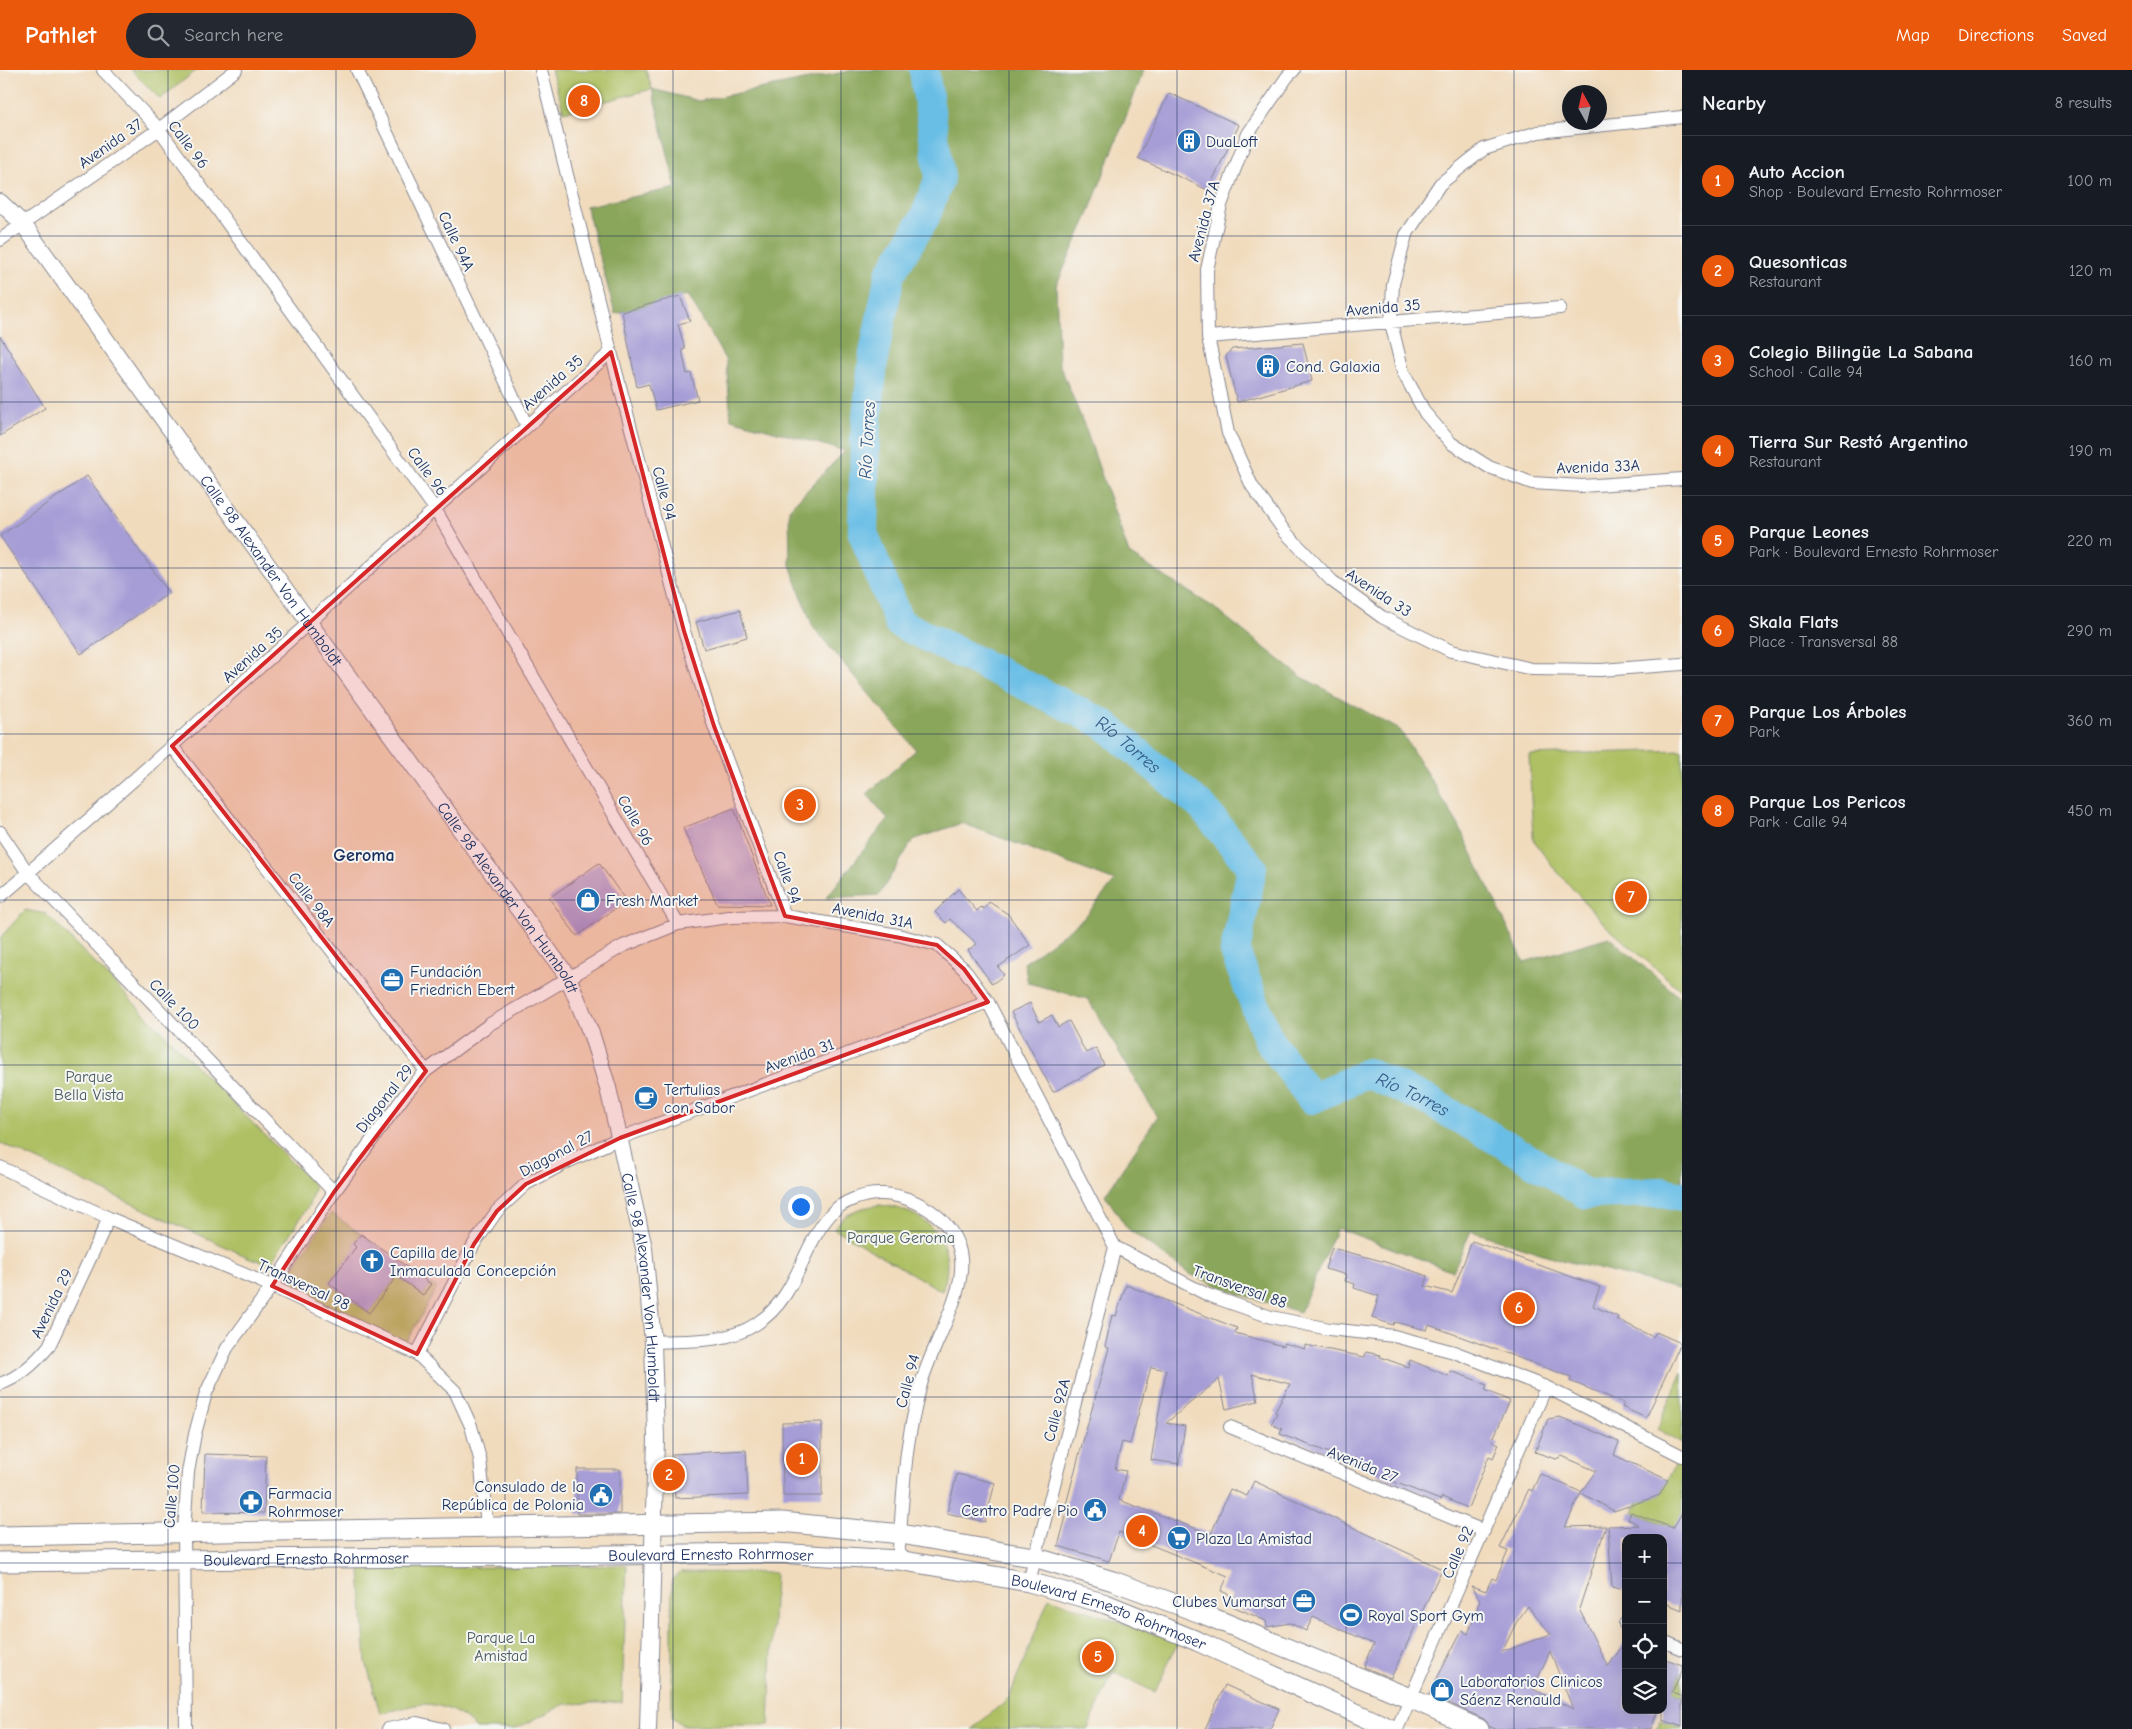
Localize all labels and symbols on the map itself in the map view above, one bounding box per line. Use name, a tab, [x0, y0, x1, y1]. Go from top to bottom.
pin: 8	[568, 82, 600, 120]
north arrow	[1562, 85, 1607, 130]
street label: Avenida 37	[75, 115, 146, 172]
street label: Calle 96	[164, 117, 212, 172]
building icon: DuaLoft	[1176, 128, 1202, 154]
place label: DuaLoft	[1206, 133, 1258, 151]
street label: Avenida 37A	[1185, 179, 1223, 264]
street label: Calle 94A	[434, 209, 478, 274]
street label: Avenida 35	[1345, 296, 1421, 320]
street label: Avenida 35	[518, 351, 587, 414]
building icon: Cond. Galaxia	[1255, 353, 1281, 379]
place label: Cond. Galaxia	[1286, 358, 1380, 376]
water label: Río Torres	[855, 400, 880, 480]
street label: Calle 96	[404, 444, 451, 499]
street label: Avenida 33A	[1556, 457, 1640, 477]
street label: Calle 94	[648, 465, 680, 522]
street label: Calle 98 Alexander Von Humboldt	[196, 472, 346, 670]
street label: Avenida 33	[1342, 565, 1415, 621]
street label: Avenida 35	[219, 623, 287, 687]
water label: Río Torres	[1093, 712, 1165, 778]
pin: 3	[784, 786, 816, 824]
street label: Calle 96	[613, 792, 657, 849]
street label: Calle 98 Alexander Von Humboldt	[433, 799, 582, 996]
district label: Geroma	[333, 845, 395, 866]
street label: Calle 94	[769, 849, 805, 906]
street label: Calle 98A	[284, 869, 338, 931]
pin: 7	[1615, 878, 1647, 916]
shop icon: Fresh Market	[575, 887, 601, 913]
place label: Fresh Market	[606, 892, 698, 910]
street label: Avenida 31A	[831, 899, 915, 933]
place label: Fundación Friedrich Ebert	[410, 963, 515, 999]
office icon: Fundación Friedrich Ebert	[379, 967, 405, 993]
street label: Calle 100	[145, 975, 203, 1034]
street label: Avenida 31	[762, 1035, 837, 1077]
street label: Diagonal 29	[353, 1061, 417, 1136]
park label: Parque Bella Vista	[54, 1068, 124, 1104]
water label: Río Torres	[1373, 1068, 1453, 1122]
place label: Tertulias con Sabor	[664, 1081, 735, 1117]
cafe icon: Tertulias con Sabor	[633, 1085, 659, 1111]
street label: Diagonal 27	[517, 1127, 597, 1181]
street label: Calle 98 Alexander Von Humboldt	[617, 1171, 663, 1402]
your location	[788, 1194, 814, 1220]
park label: Parque Geroma	[847, 1229, 955, 1247]
place label: Capilla de la Inmaculada Concepción	[390, 1244, 556, 1280]
church icon: Capilla de la Inmaculada Concepción	[359, 1248, 385, 1274]
street label: Transversal 98	[255, 1256, 352, 1314]
street label: Transversal 88	[1190, 1262, 1289, 1312]
street label: Avenida 29	[27, 1266, 76, 1341]
pin: 6	[1503, 1289, 1535, 1327]
street label: Calle 94	[892, 1353, 924, 1410]
street label: Calle 92A	[1040, 1377, 1074, 1444]
pin: 1	[786, 1440, 818, 1478]
street label: Avenida 27	[1325, 1443, 1401, 1487]
pin: 2	[653, 1456, 685, 1494]
street label: Calle 100	[160, 1463, 184, 1529]
place label: Consulado de la República de Polonia	[442, 1478, 584, 1514]
public building icon: Consulado de la República de Polonia	[588, 1482, 614, 1508]
place label: Farmacia Rohrmoser	[268, 1485, 344, 1521]
pharmacy icon: Farmacia Rohrmoser	[238, 1489, 264, 1515]
public building icon: Centro Padre Pio	[1082, 1497, 1108, 1523]
place label: Centro Padre Pio	[961, 1502, 1078, 1520]
pin: 4	[1126, 1512, 1158, 1550]
street label: Calle 92	[1438, 1523, 1477, 1581]
supermarket icon: Plaza La Amistad	[1166, 1525, 1192, 1551]
place label: Plaza La Amistad	[1196, 1530, 1312, 1548]
street label: Boulevard Ernesto Rohrmoser	[608, 1545, 815, 1565]
street label: Boulevard Ernesto Rohrmoser	[203, 1549, 409, 1570]
street label: Boulevard Ernesto Rohrmoser	[1010, 1571, 1209, 1654]
office icon: Clubes Vumarsat	[1291, 1588, 1317, 1614]
place label: Clubes Vumarsat	[1172, 1593, 1286, 1611]
sports icon: Royal Sport Gym	[1338, 1602, 1364, 1628]
place label: Royal Sport Gym	[1368, 1607, 1484, 1625]
park label: Parque La Amistad	[467, 1629, 535, 1665]
pin: 5	[1082, 1638, 1114, 1676]
place label: Laboratorios Clinicos Sáenz Renauld	[1460, 1673, 1603, 1709]
shop icon: Laboratorios Clinicos Sáenz Renauld	[1429, 1677, 1455, 1703]

